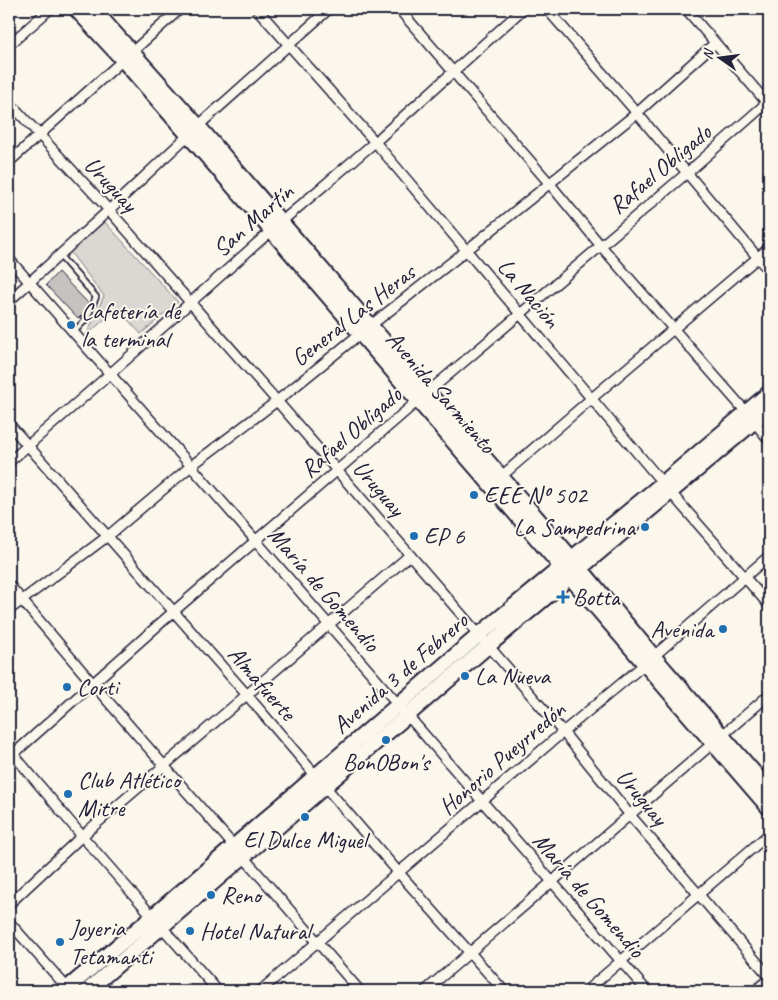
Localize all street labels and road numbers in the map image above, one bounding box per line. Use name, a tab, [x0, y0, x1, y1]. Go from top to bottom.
street label: Rafael Obligado	[603, 117, 718, 220]
street label: Uruguay	[78, 150, 145, 219]
street label: San Martín	[206, 176, 300, 263]
street label: La Nación	[491, 252, 568, 335]
street label: General Las Heras	[285, 256, 422, 373]
street label: Avenida Sarmiento	[380, 325, 503, 461]
street label: Rafael Obligado	[294, 379, 409, 484]
street label: Uruguay	[346, 454, 413, 524]
street label: María de Gomendio	[261, 520, 388, 659]
street label: Avenida 3 de Febrero	[326, 605, 475, 740]
street label: Almafuerte	[221, 639, 304, 728]
street label: Honorio Pueyrredón	[432, 694, 572, 821]
street label: Uruguay	[610, 763, 675, 833]
street label: María de Gomendio	[526, 826, 653, 965]

